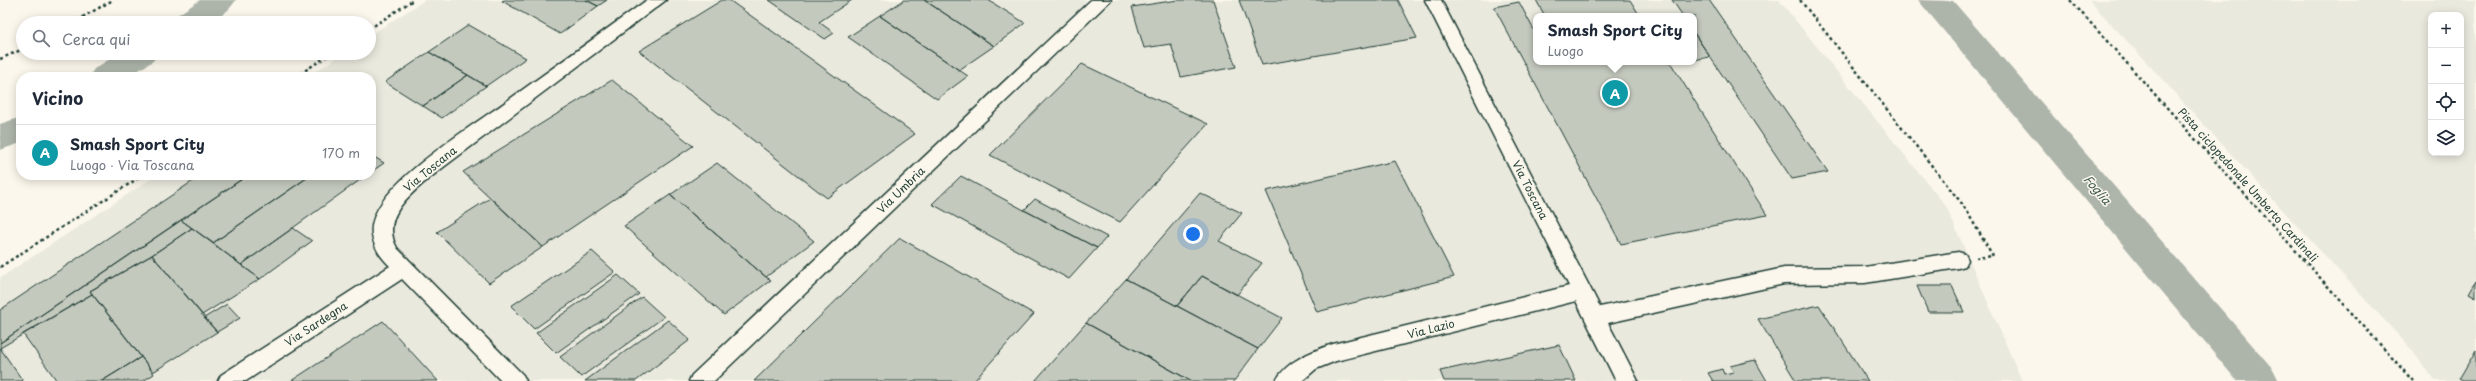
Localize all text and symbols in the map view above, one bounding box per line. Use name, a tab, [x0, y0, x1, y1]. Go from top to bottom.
map controls	[2428, 12, 2464, 156]
button: +	[2428, 12, 2464, 48]
popup	[1533, 13, 1697, 65]
search box	[16, 16, 376, 60]
text: Smash Sport City	[1548, 18, 1682, 41]
icon: search	[30, 27, 52, 49]
text: Cerca qui	[62, 27, 130, 50]
text: Luogo	[1548, 41, 1584, 60]
button: −	[2428, 48, 2464, 84]
pin: A	[1602, 78, 1628, 108]
button: locate	[2428, 84, 2464, 120]
text: Vicino	[32, 85, 83, 111]
street label: Pista ciclopedonale Umberto Cardinali	[2174, 104, 2322, 266]
button: layers	[2428, 120, 2464, 156]
text: Smash Sport City	[70, 132, 205, 155]
street label: Via Toscana	[399, 142, 460, 196]
text: A	[40, 143, 50, 162]
text: 170 m	[322, 143, 360, 162]
text: Luogo · Via Toscana	[70, 155, 194, 174]
street label: Via Toscana	[1508, 157, 1553, 222]
street label: Via Umbria	[873, 162, 929, 217]
water label: Foglia	[2080, 170, 2116, 209]
your location	[1183, 224, 1203, 244]
street label: Via Sardegna	[281, 297, 351, 350]
street label: Via Lazio	[1405, 314, 1456, 343]

